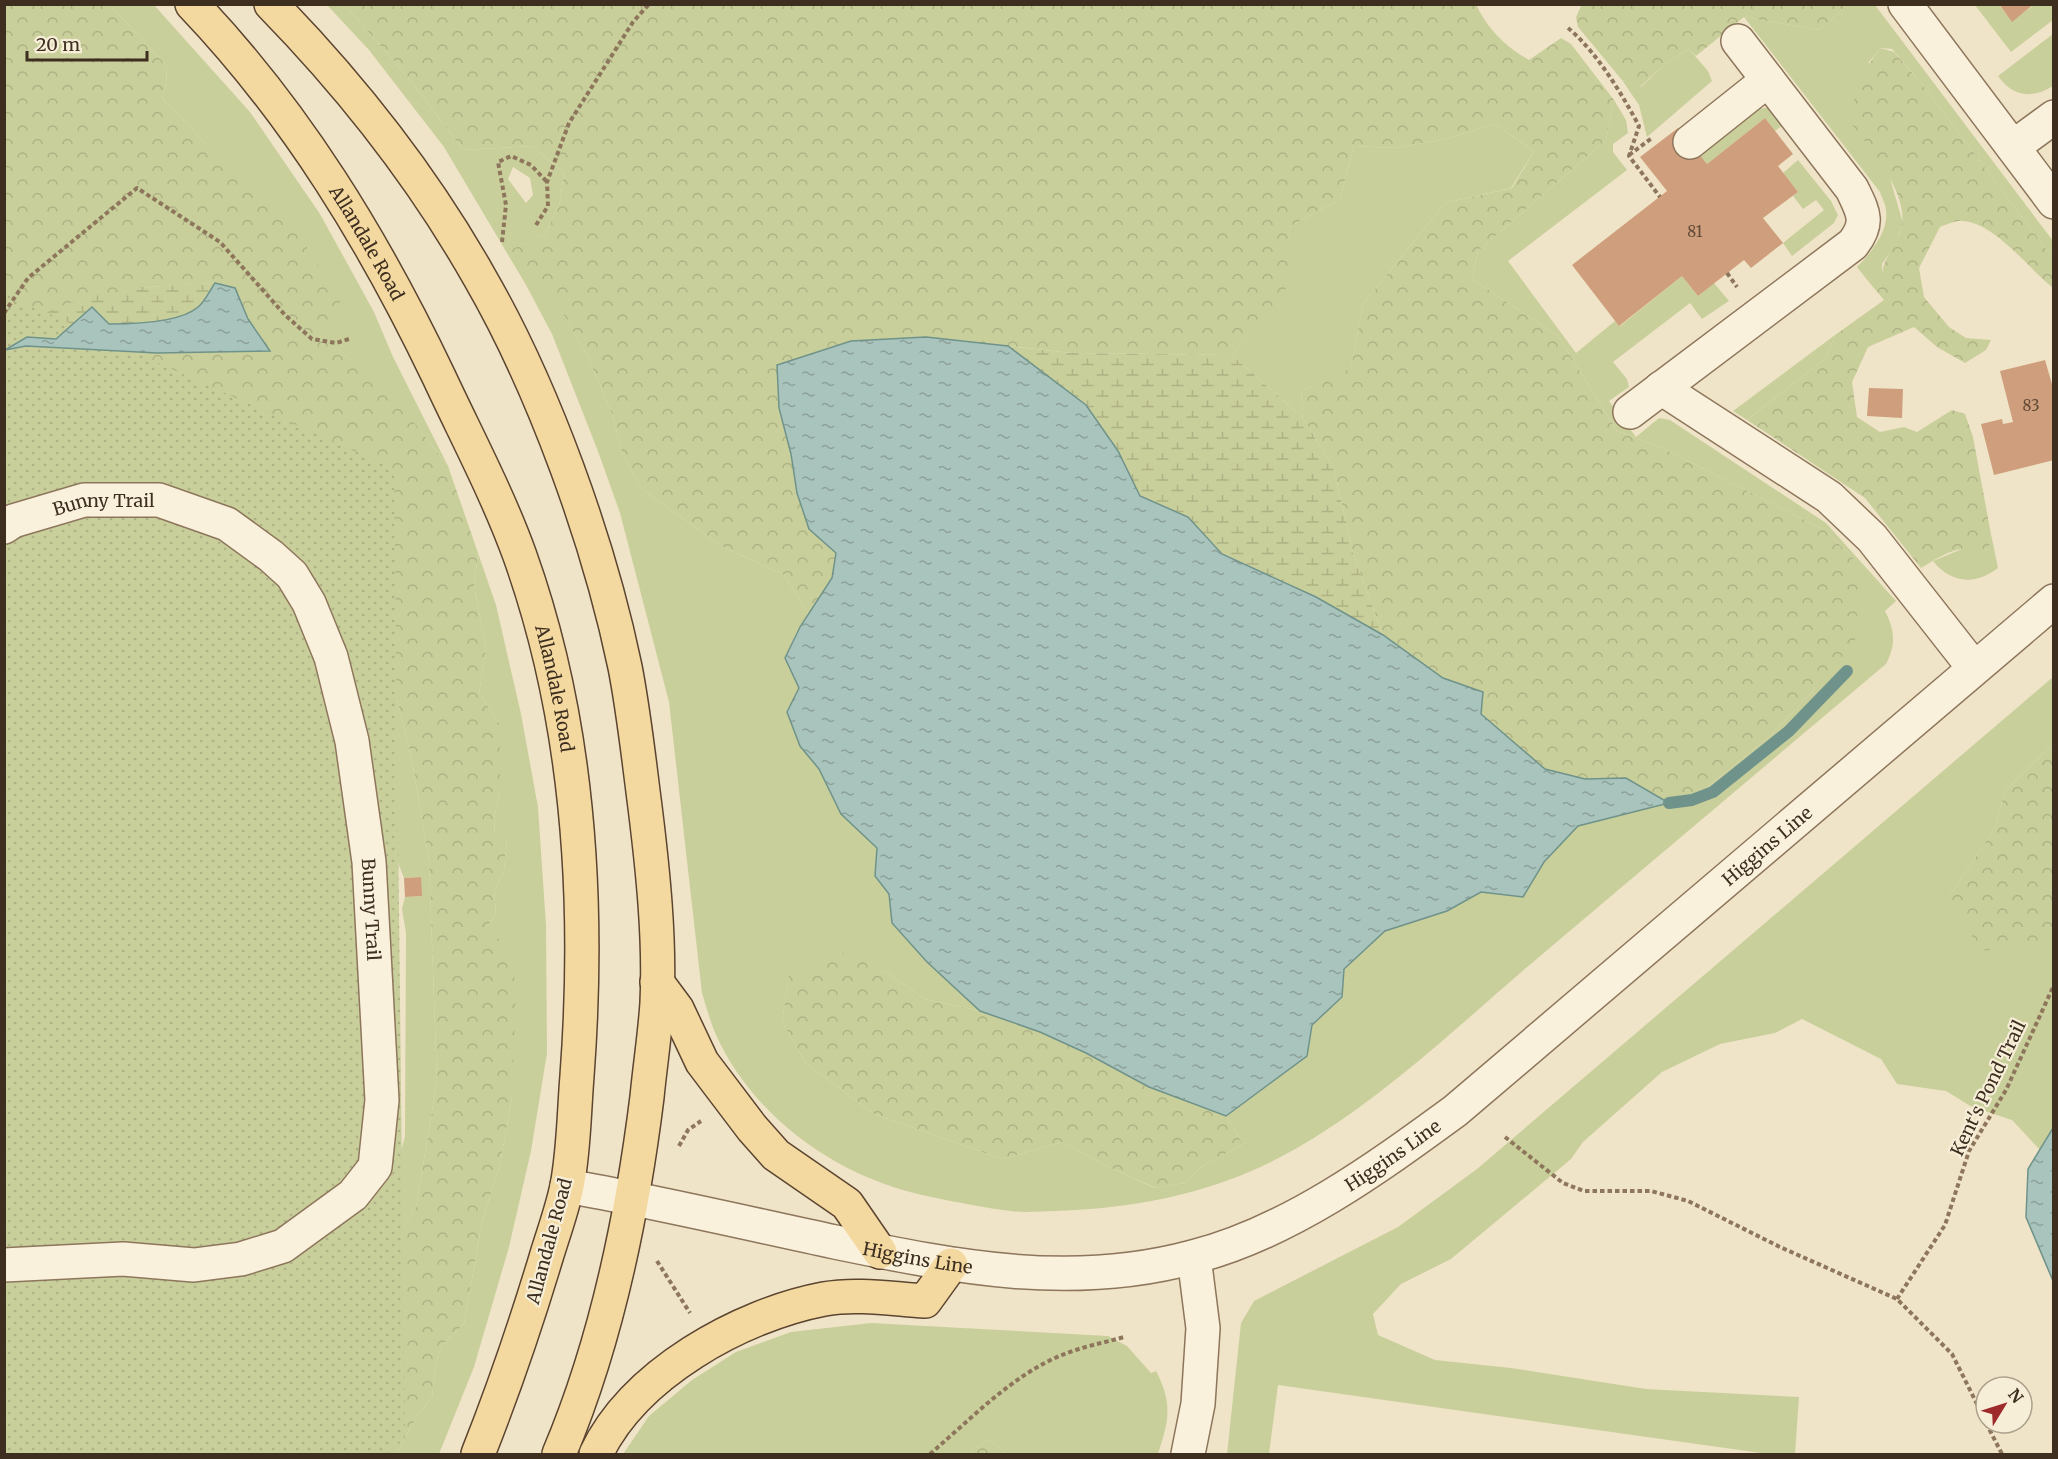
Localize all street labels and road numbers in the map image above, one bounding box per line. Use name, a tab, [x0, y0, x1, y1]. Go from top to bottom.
street label: Allandale Road	[324, 180, 410, 304]
street label: Bunny Trail	[50, 488, 155, 520]
street label: Allandale Road	[530, 621, 579, 754]
street label: Higgins Line	[1717, 801, 1817, 890]
street label: Bunny Trail	[357, 857, 386, 962]
street label: Kent's Pond Trail	[1945, 1016, 2031, 1160]
street label: Higgins Line	[1340, 1114, 1445, 1196]
street label: Allandale Road	[521, 1175, 577, 1307]
street label: Higgins Line	[861, 1236, 974, 1278]

